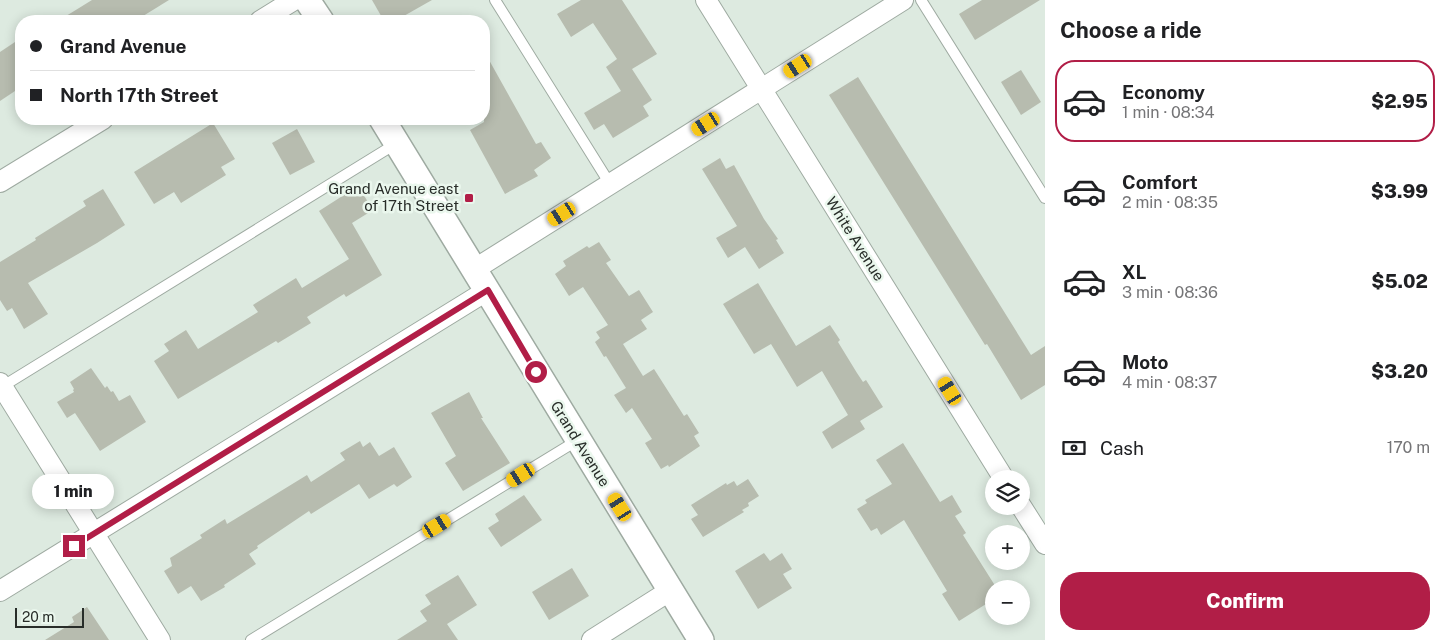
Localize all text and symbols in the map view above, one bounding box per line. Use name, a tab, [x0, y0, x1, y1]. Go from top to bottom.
text: Choose a ride	[1060, 17, 1202, 43]
text: Grand Avenue	[60, 35, 186, 57]
car	[781, 52, 814, 80]
icon: car	[1062, 79, 1107, 124]
text: Economy	[1122, 81, 1205, 103]
text: North 17th Street	[60, 84, 218, 106]
text: $2.95	[1371, 90, 1428, 112]
text: 1 min · 08:34	[1122, 103, 1215, 122]
car	[689, 110, 722, 138]
icon: car	[1062, 169, 1107, 214]
text: Comfort	[1122, 171, 1198, 193]
place label: Grand Avenue east of 17th Street	[328, 180, 459, 214]
text: $3.99	[1371, 180, 1428, 202]
marker: Grand Avenue east of 17th Street	[463, 192, 475, 204]
text: 2 min · 08:35	[1122, 193, 1218, 212]
street label: White Avenue	[823, 194, 888, 284]
car	[545, 200, 578, 228]
icon: car	[1062, 259, 1107, 304]
text: XL	[1122, 261, 1147, 283]
text: $5.02	[1371, 270, 1428, 292]
text: 3 min · 08:36	[1122, 283, 1218, 302]
icon: car	[1062, 349, 1107, 394]
text: Moto	[1122, 351, 1168, 373]
text: $3.20	[1371, 360, 1428, 382]
route start	[525, 361, 547, 383]
text: 4 min · 08:37	[1122, 373, 1217, 392]
car	[935, 374, 964, 408]
street label: Grand Avenue	[547, 398, 614, 490]
icon: cash	[1060, 434, 1088, 462]
text: Cash	[1100, 437, 1144, 459]
text: 170 m	[1387, 438, 1430, 457]
car	[504, 461, 537, 489]
map controls	[985, 470, 1030, 625]
button: layers	[985, 470, 1030, 515]
callout: 1 min	[33, 474, 115, 508]
text: 1 min	[53, 482, 93, 501]
car	[605, 490, 634, 524]
car	[420, 512, 453, 540]
button: +	[985, 525, 1030, 570]
route end	[63, 535, 85, 557]
button: Confirm	[1060, 572, 1430, 630]
button: −	[985, 580, 1030, 625]
scale bar	[15, 605, 84, 628]
text: 20 m	[22, 609, 54, 625]

